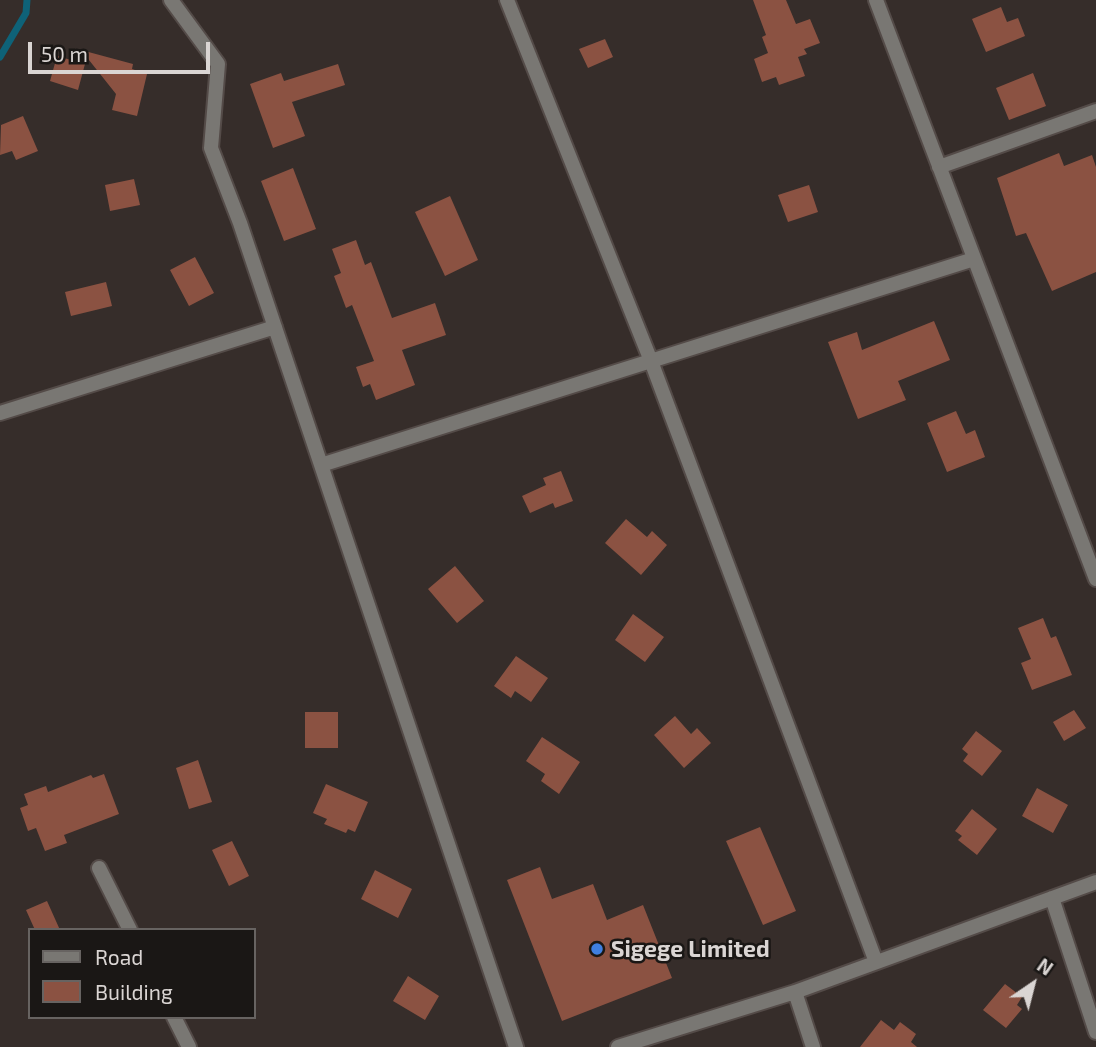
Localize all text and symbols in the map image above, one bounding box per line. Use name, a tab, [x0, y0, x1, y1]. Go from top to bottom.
scale bar	[32, 28, 214, 72]
text: 50 m	[41, 41, 88, 66]
legend	[28, 928, 256, 1019]
place label: Sigege Limited	[611, 935, 770, 963]
marker: Sigege Limited	[589, 941, 605, 957]
text: Road	[95, 944, 143, 969]
north arrow	[998, 949, 1068, 1019]
text: N	[1033, 953, 1058, 980]
text: Building	[95, 979, 173, 1004]

